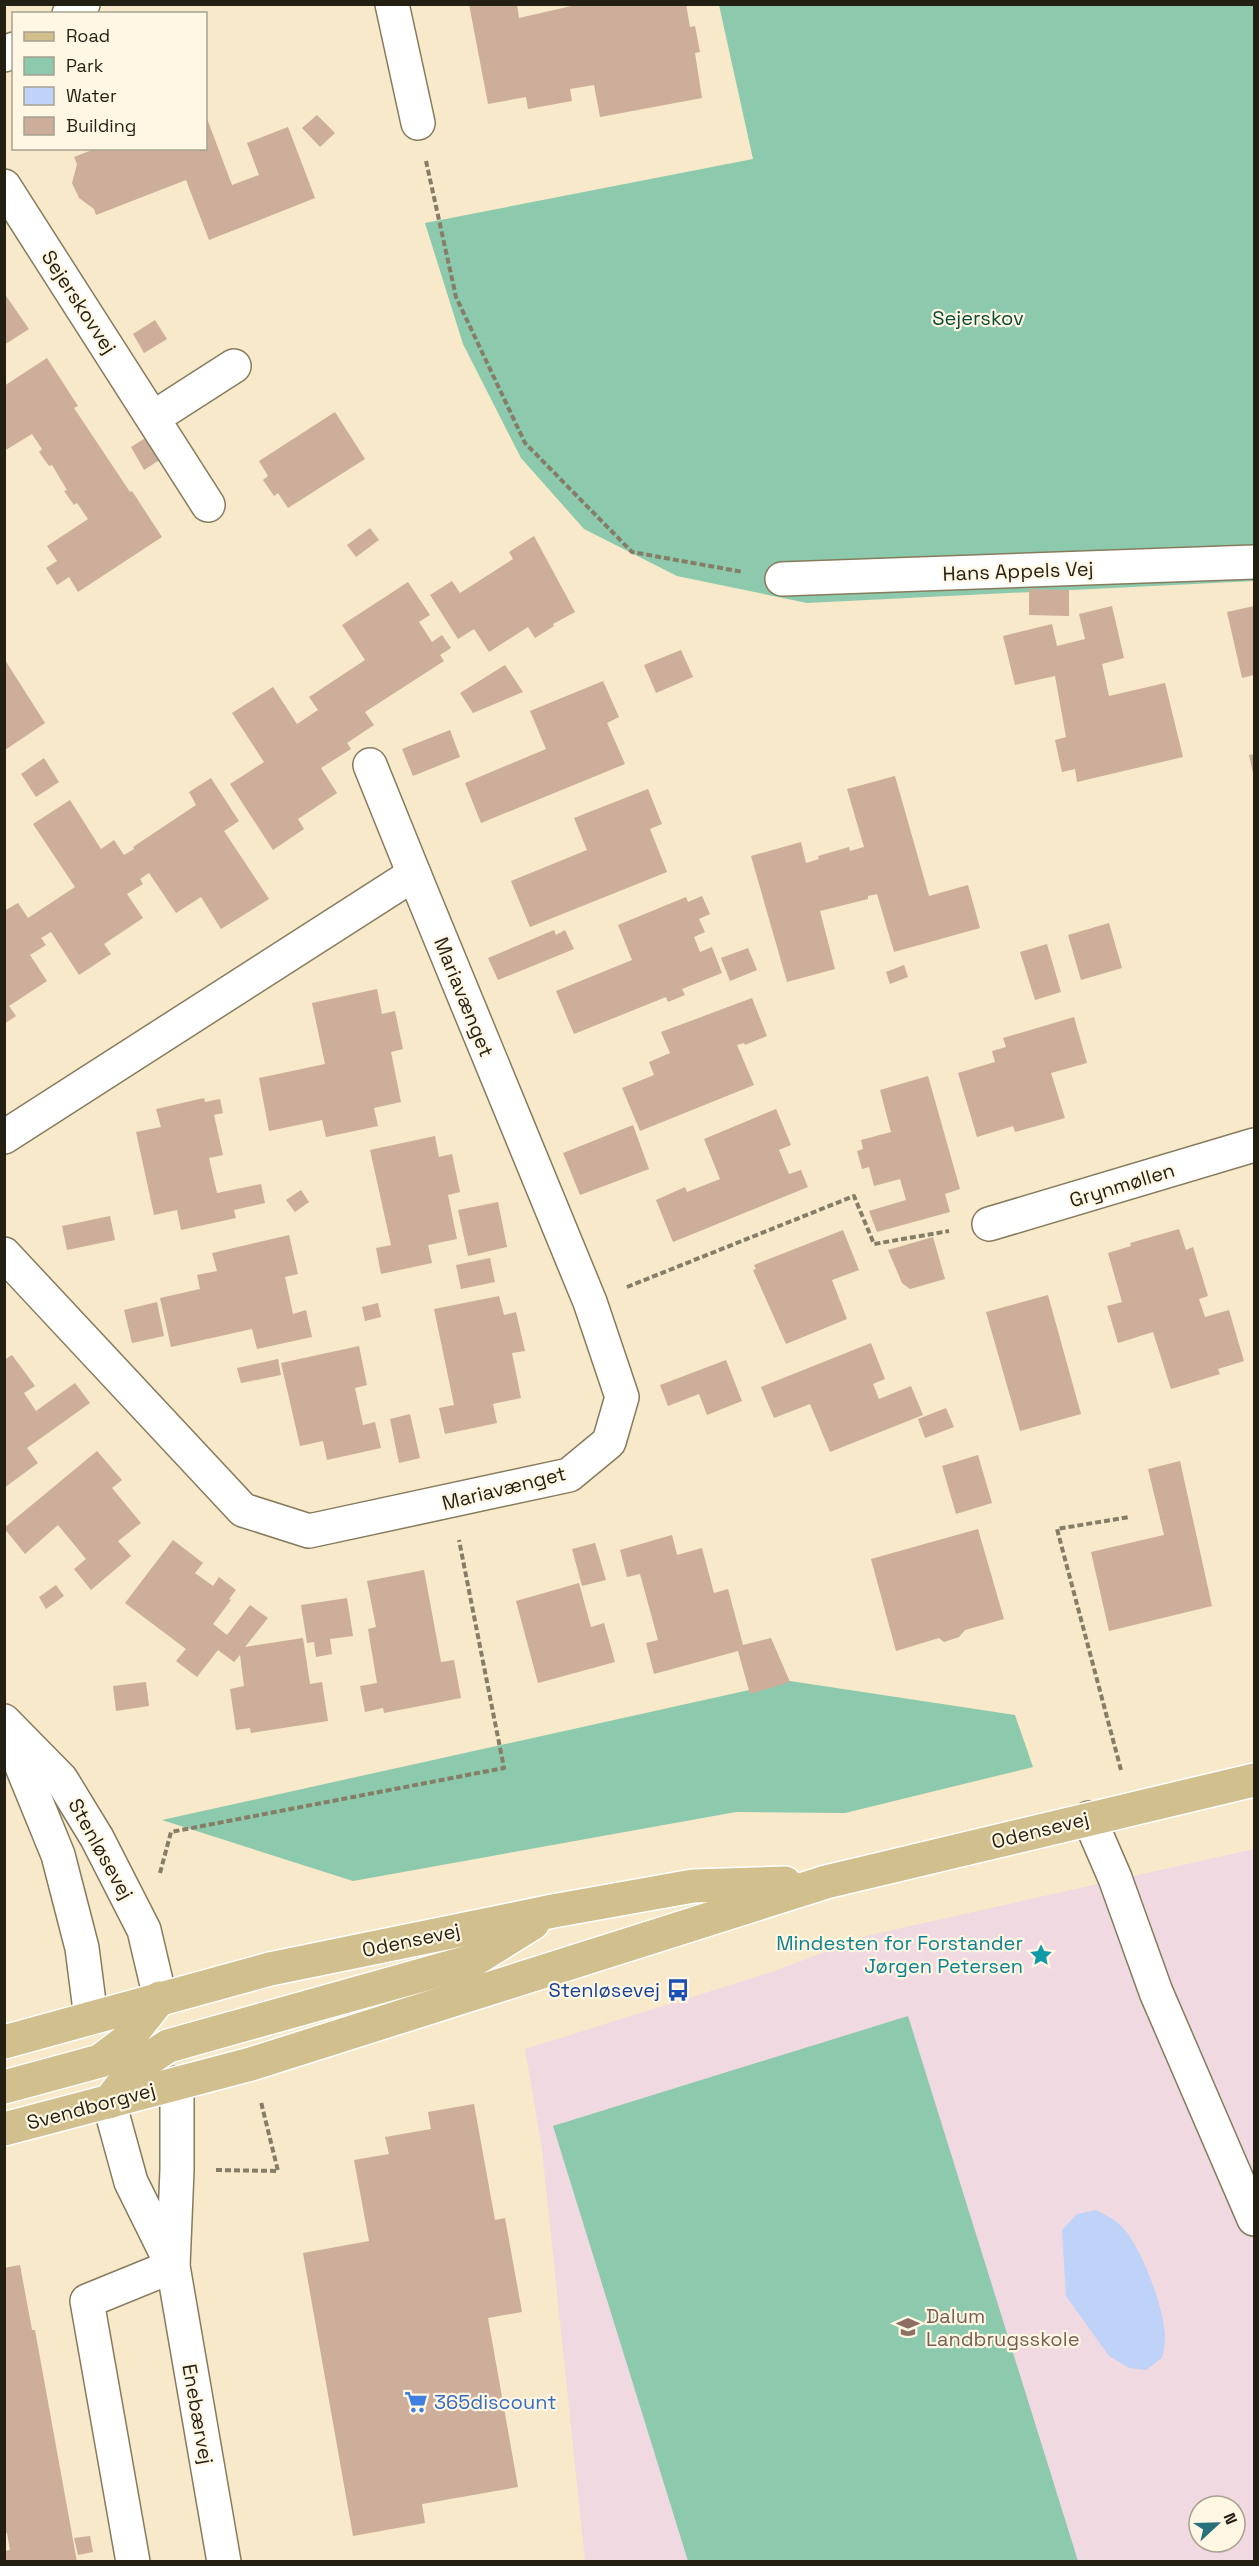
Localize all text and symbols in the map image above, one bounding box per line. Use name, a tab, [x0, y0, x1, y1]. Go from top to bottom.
legend	[12, 12, 207, 150]
text: Road	[66, 24, 110, 47]
text: Park	[66, 54, 104, 77]
text: Water	[66, 84, 117, 107]
text: Building	[66, 114, 136, 137]
street label: Sejerskovvej	[36, 245, 122, 359]
park label: Sejerskov	[932, 305, 1024, 331]
street label: Hans Appels Vej	[942, 555, 1094, 587]
street label: Mariavænget	[428, 933, 500, 1061]
street label: Grynmøllen	[1066, 1157, 1178, 1213]
street label: Mariavænget	[439, 1460, 569, 1516]
street label: Stenløsevej	[63, 1794, 139, 1904]
street label: Odensevej	[989, 1805, 1091, 1855]
street label: Odensevej	[360, 1917, 462, 1963]
place label: Mindesten for Forstander Jørgen Petersen	[776, 1930, 1023, 1979]
place icon: Mindesten for Forstander Jørgen Petersen	[1028, 1942, 1054, 1968]
place label: Stenløsevej	[548, 1977, 660, 2003]
bus stop icon: Stenløsevej	[665, 1977, 691, 2003]
street label: Svendborgvej	[24, 2076, 158, 2136]
place label: Dalum Landbrugsskole	[926, 2303, 1079, 2352]
school or university icon: Dalum Landbrugsskole	[895, 2314, 921, 2340]
street label: Enebærvej	[176, 2362, 220, 2466]
supermarket icon: 365discount	[403, 2389, 429, 2415]
place label: 365discount	[434, 2389, 556, 2415]
north arrow	[1187, 2494, 1247, 2554]
text: N	[1219, 2510, 1242, 2527]

